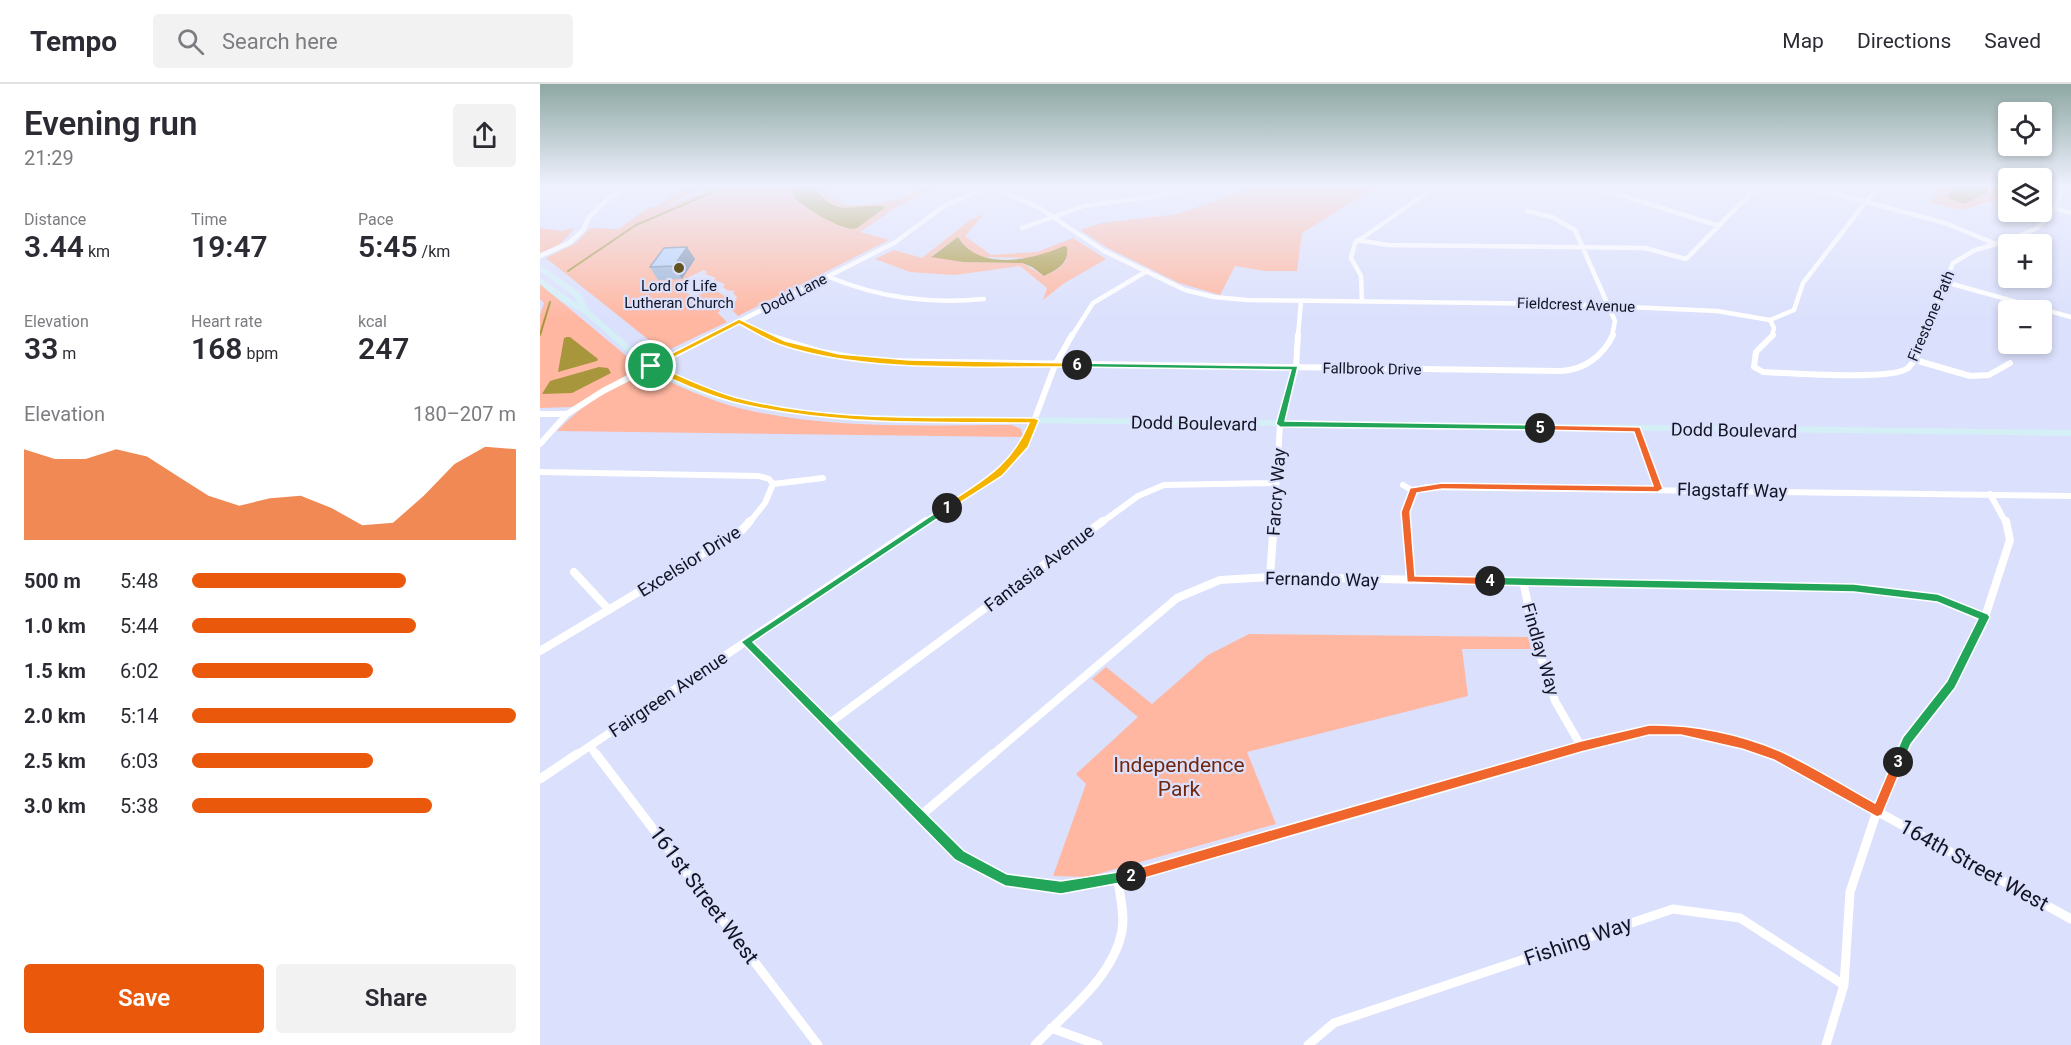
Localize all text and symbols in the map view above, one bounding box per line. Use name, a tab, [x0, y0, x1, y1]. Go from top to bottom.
search box	[153, 14, 573, 68]
text: Tempo	[30, 25, 117, 58]
icon: search	[174, 25, 207, 58]
text: Search here	[222, 29, 338, 54]
text: Map	[1782, 29, 1824, 53]
text: Directions	[1857, 29, 1951, 53]
text: Saved	[1984, 29, 2041, 53]
map controls	[1998, 102, 2052, 354]
button: locate	[1998, 102, 2052, 156]
text: Evening run	[24, 104, 197, 143]
button: share	[453, 104, 516, 167]
text: 21:29	[24, 146, 74, 170]
button: layers	[1998, 168, 2052, 222]
text: Distance	[24, 210, 86, 229]
text: Time	[191, 210, 227, 229]
text: Pace	[358, 210, 394, 229]
text: 3.44	[24, 229, 84, 264]
text: 19:47	[191, 229, 268, 264]
text: 5:45	[358, 229, 418, 264]
button: +	[1998, 234, 2052, 288]
text: km	[84, 242, 110, 261]
text: /km	[418, 242, 450, 261]
marker: Lord of Life Lutheran Church	[672, 261, 686, 275]
street label: Firestone Path	[1904, 268, 1958, 364]
street label: Dodd Lane	[758, 270, 830, 318]
place label: Lord of Life Lutheran Church	[624, 277, 734, 312]
street label: Fieldcrest Avenue	[1517, 294, 1635, 316]
button: −	[1998, 300, 2052, 354]
text: Elevation	[24, 312, 89, 331]
text: Heart rate	[191, 312, 262, 331]
text: kcal	[358, 312, 387, 331]
text: 33	[24, 331, 58, 366]
text: 168	[191, 331, 242, 366]
text: 247	[358, 331, 409, 366]
pin	[625, 340, 676, 391]
text: m	[58, 344, 76, 363]
text: bpm	[242, 344, 278, 363]
icon: arrive	[634, 349, 667, 382]
pin: 6	[1062, 350, 1092, 380]
text: 6	[1072, 355, 1082, 374]
street label: Fallbrook Drive	[1322, 359, 1422, 379]
text: Elevation	[24, 402, 105, 426]
text: 180–207 m	[413, 402, 516, 426]
street label: Dodd Boulevard	[1131, 411, 1257, 435]
pin: 5	[1525, 413, 1555, 443]
text: 5	[1535, 418, 1545, 437]
street label: Dodd Boulevard	[1671, 418, 1797, 442]
street label: Farcry Way	[1262, 447, 1290, 537]
street label: Flagstaff Way	[1677, 479, 1788, 501]
pin: 1	[932, 493, 962, 523]
text: 1	[942, 498, 952, 517]
street label: Fantasia Avenue	[980, 520, 1098, 616]
street label: Excelsior Drive	[634, 521, 744, 601]
pin: 4	[1475, 566, 1505, 596]
street label: Fernando Way	[1265, 568, 1380, 590]
text: 500 m	[24, 569, 81, 593]
text: 5:48	[120, 569, 159, 593]
text: 4	[1485, 571, 1495, 590]
street label: Findlay Way	[1518, 600, 1564, 698]
text: 1.0 km	[24, 614, 86, 638]
text: 5:44	[120, 614, 159, 638]
street label: Fairgreen Avenue	[605, 647, 731, 741]
text: 1.5 km	[24, 659, 86, 683]
text: 6:02	[120, 659, 159, 683]
text: 2.0 km	[24, 704, 86, 728]
text: 5:14	[120, 704, 159, 728]
pin: 3	[1883, 747, 1913, 777]
text: 2.5 km	[24, 749, 86, 773]
text: 6:03	[120, 749, 159, 773]
text: 3	[1893, 752, 1903, 771]
park label: Independence Park	[1113, 753, 1245, 801]
text: 3.0 km	[24, 794, 86, 818]
text: 5:38	[120, 794, 159, 818]
street label: 164th Street West	[1895, 814, 2053, 916]
street label: 161st Street West	[644, 821, 764, 969]
pin: 2	[1116, 861, 1146, 891]
text: 2	[1126, 866, 1136, 885]
street label: Fishing Way	[1521, 911, 1635, 971]
button: Save	[24, 964, 264, 1033]
button: Share	[276, 964, 516, 1033]

